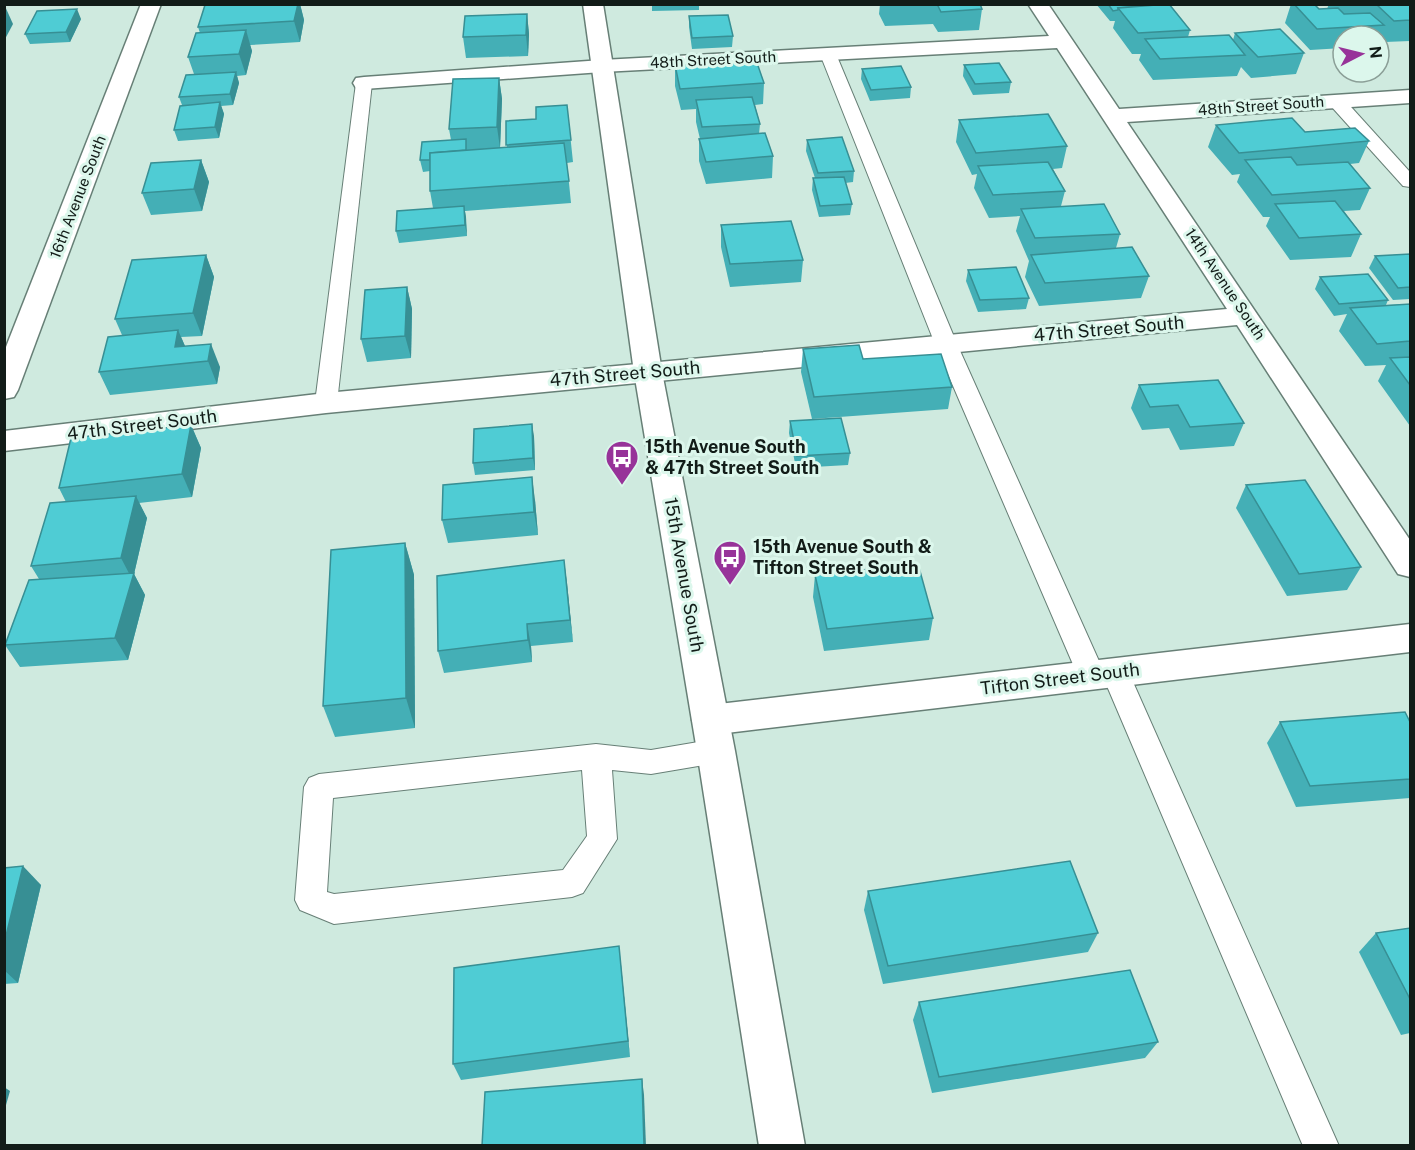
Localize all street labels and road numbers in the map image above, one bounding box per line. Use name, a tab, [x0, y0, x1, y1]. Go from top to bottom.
street label: 48th Street South	[649, 48, 777, 71]
street label: 48th Street South	[1197, 93, 1325, 118]
street label: 16th Avenue South	[46, 133, 109, 261]
street label: 14th Avenue South	[1182, 225, 1269, 343]
street label: 47th Street South	[1033, 311, 1185, 346]
street label: 47th Street South	[549, 356, 701, 391]
street label: 47th Street South	[66, 405, 218, 444]
street label: 15th Avenue South	[661, 496, 708, 654]
street label: Tifton Street South	[979, 658, 1141, 699]

